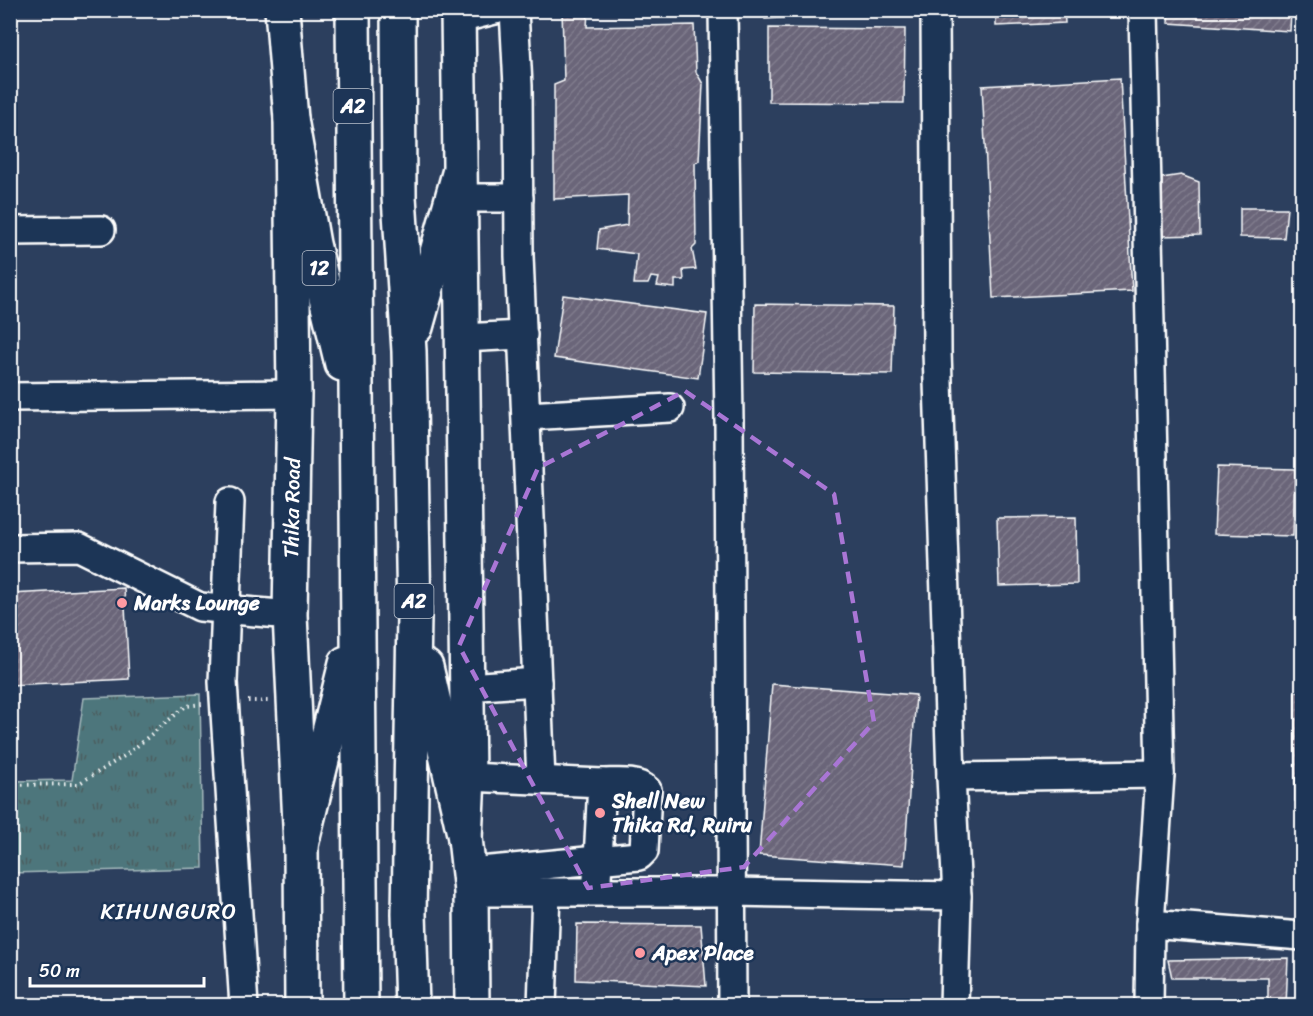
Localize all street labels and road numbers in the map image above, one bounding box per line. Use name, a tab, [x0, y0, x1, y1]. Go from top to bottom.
road number: A2	[334, 89, 372, 123]
road number: 12	[302, 251, 336, 285]
street label: Thika Road	[272, 456, 312, 559]
road number: A2	[394, 584, 434, 618]

